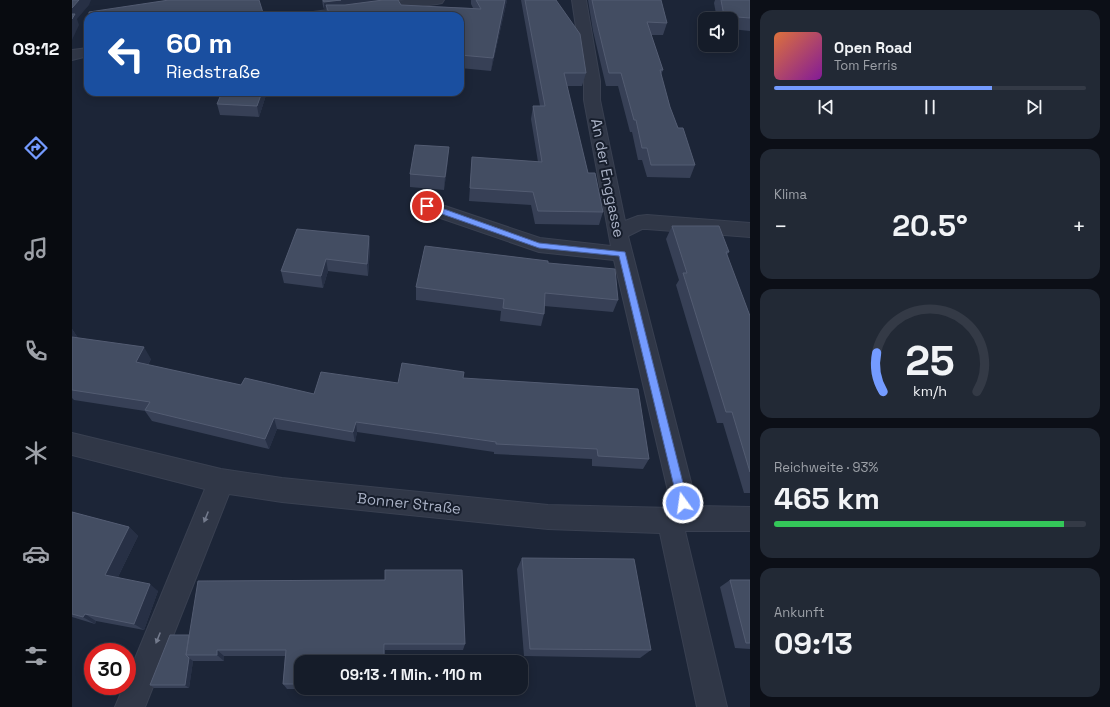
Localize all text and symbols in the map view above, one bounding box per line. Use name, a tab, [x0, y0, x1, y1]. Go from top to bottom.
map controls	[698, 12, 738, 52]
button: sound	[698, 12, 738, 52]
text: 60 m	[166, 25, 232, 61]
icon: left	[100, 28, 152, 80]
text: 09:12	[13, 37, 59, 60]
text: Open Road	[834, 38, 912, 57]
text: Tom Ferris	[834, 57, 897, 74]
text: Riedstraße	[166, 60, 260, 83]
icon: previous	[815, 96, 837, 118]
icon: pause	[919, 96, 941, 118]
icon: next	[1023, 96, 1045, 118]
street label: An der Enggasse	[587, 117, 629, 239]
icon: directions	[22, 134, 50, 162]
text: Klima	[774, 186, 807, 203]
pin	[410, 189, 444, 223]
icon: arrive	[416, 195, 438, 217]
text: 20.5°	[892, 206, 968, 245]
text: −	[774, 212, 788, 240]
text: +	[1072, 212, 1086, 240]
icon: music	[22, 235, 50, 263]
text: 25	[905, 333, 955, 386]
icon: phone	[22, 337, 50, 365]
text: km/h	[913, 381, 947, 399]
icon: climate	[22, 439, 50, 467]
text: Reichweite · 93%	[774, 459, 878, 476]
text: 465 km	[774, 479, 880, 518]
position arrow	[662, 482, 704, 524]
street label: Bonner Straße	[356, 488, 462, 518]
one-way arrow	[203, 511, 209, 522]
icon: car	[22, 540, 50, 568]
text: Ankunft	[774, 604, 824, 621]
text: 09:13	[774, 624, 853, 663]
one-way arrow	[154, 632, 160, 644]
icon: filters	[22, 642, 50, 670]
speed limit sign: 30	[84, 643, 136, 695]
text: 09:13 · 1 Min. · 110 m	[340, 665, 482, 684]

